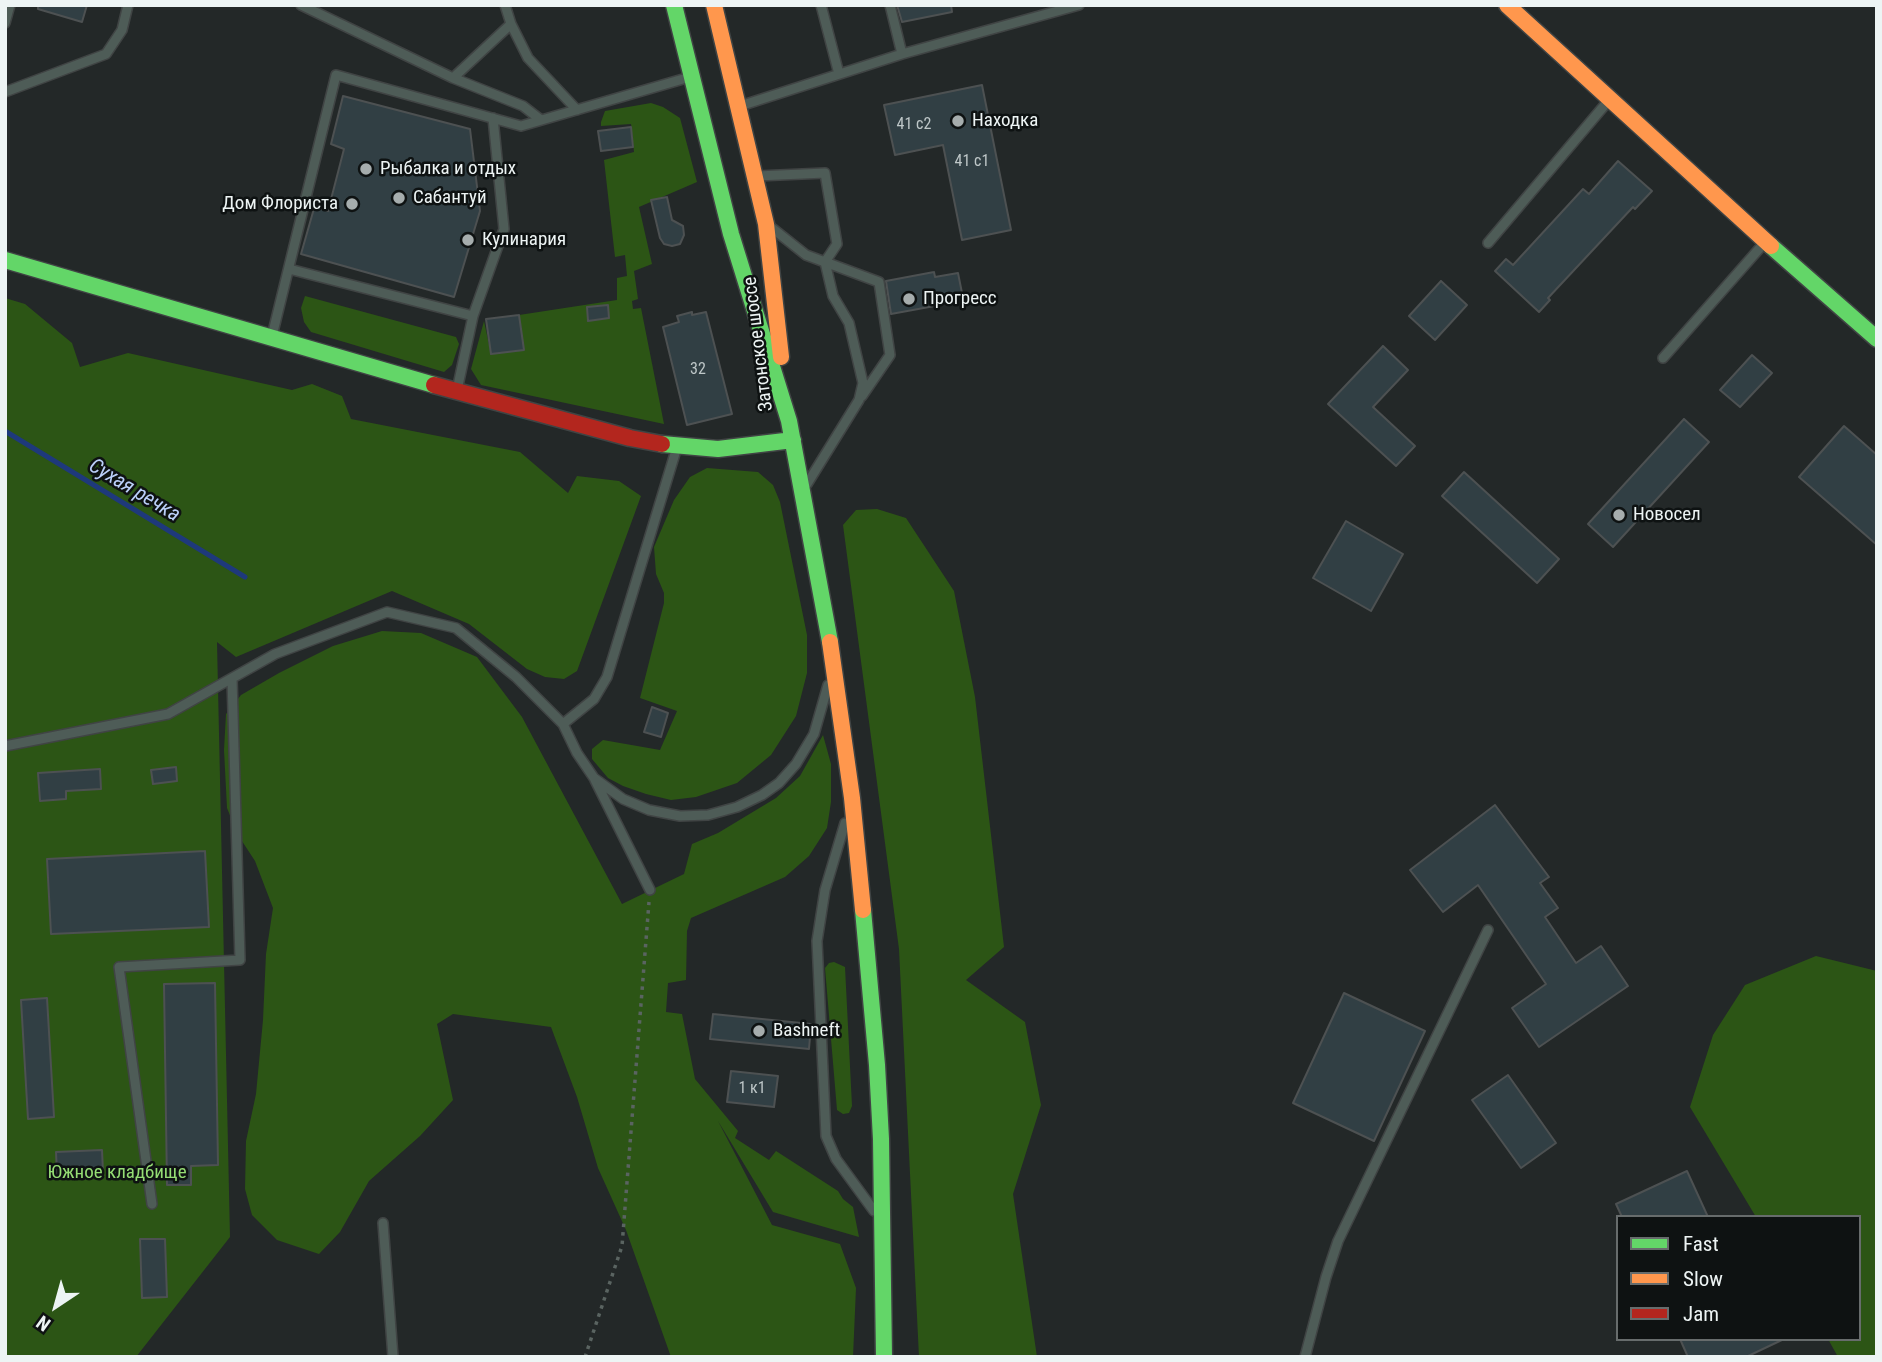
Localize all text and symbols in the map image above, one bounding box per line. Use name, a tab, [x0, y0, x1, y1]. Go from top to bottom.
place label: Находка	[972, 110, 1038, 132]
marker: Находка	[950, 113, 966, 129]
house number: 41 с2	[897, 115, 931, 135]
house number: 41 с1	[955, 152, 989, 172]
place label: Рыбалка и отдых	[380, 158, 516, 180]
marker: Рыбалка и отдых	[358, 161, 374, 177]
place label: Сабантуй	[413, 187, 487, 209]
marker: Сабантуй	[391, 190, 407, 206]
place label: Дом Флориста	[222, 193, 338, 215]
marker: Дом Флориста	[344, 196, 360, 212]
place label: Кулинария	[482, 229, 566, 251]
marker: Кулинария	[460, 232, 476, 248]
street label: Затонское шоссе	[739, 275, 779, 413]
place label: Прогресс	[923, 288, 997, 310]
marker: Прогресс	[901, 291, 917, 307]
house number: 32	[690, 360, 706, 380]
water label: Сухая речка	[84, 454, 184, 528]
place label: Новосел	[1633, 504, 1701, 526]
marker: Новосел	[1611, 507, 1627, 523]
place label: Bashneft	[773, 1020, 840, 1042]
marker: Bashneft	[751, 1023, 767, 1039]
house number: 1 к1	[738, 1079, 766, 1099]
park label: Южное кладбище	[47, 1162, 187, 1184]
legend	[1616, 1215, 1861, 1341]
text: Fast	[1683, 1232, 1719, 1256]
text: Slow	[1683, 1267, 1723, 1291]
north arrow	[21, 1271, 91, 1341]
text: Jam	[1683, 1302, 1719, 1326]
text: N	[32, 1311, 55, 1336]

